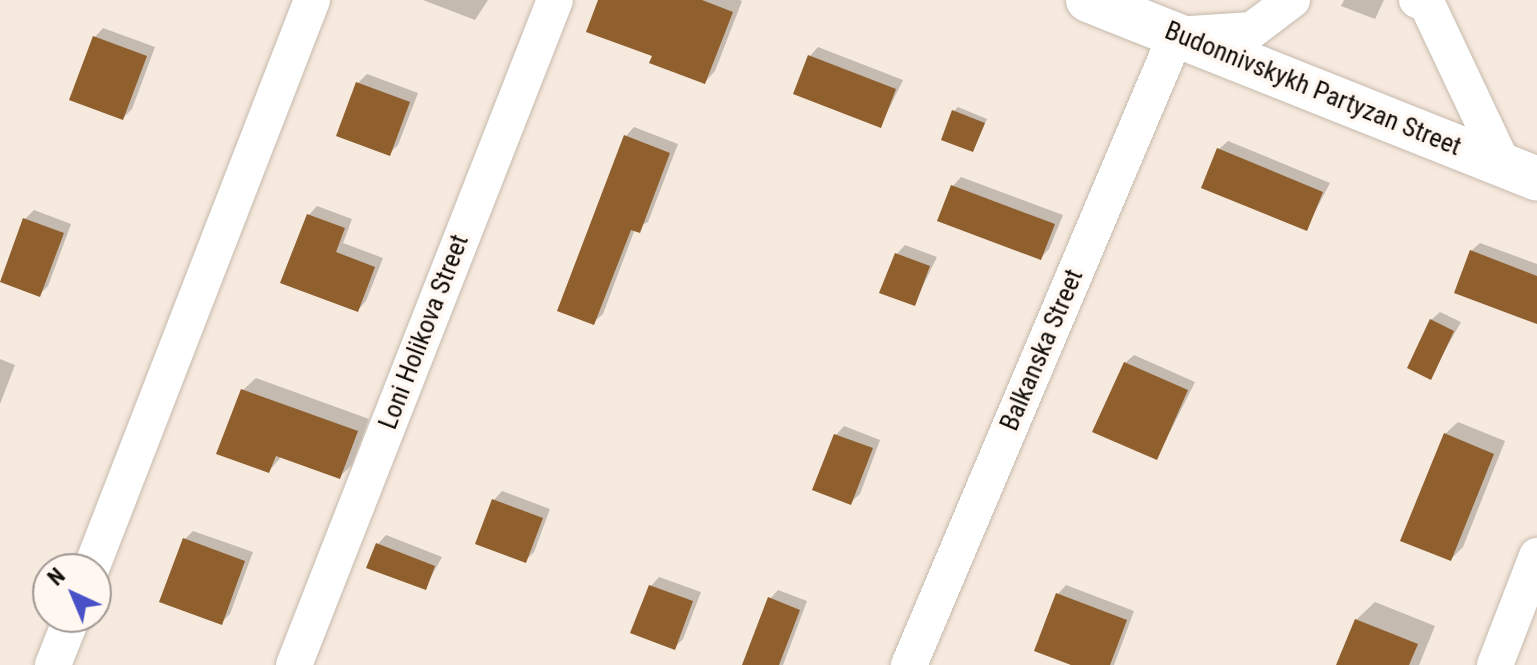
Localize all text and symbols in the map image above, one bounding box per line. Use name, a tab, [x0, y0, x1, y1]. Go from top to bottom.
street label: Budonnivskykh Partyzan Street	[1160, 15, 1466, 163]
street label: Loni Holikova Street	[373, 230, 475, 434]
street label: Balkanska Street	[994, 265, 1090, 435]
north arrow	[32, 553, 112, 633]
text: N	[43, 563, 70, 590]

